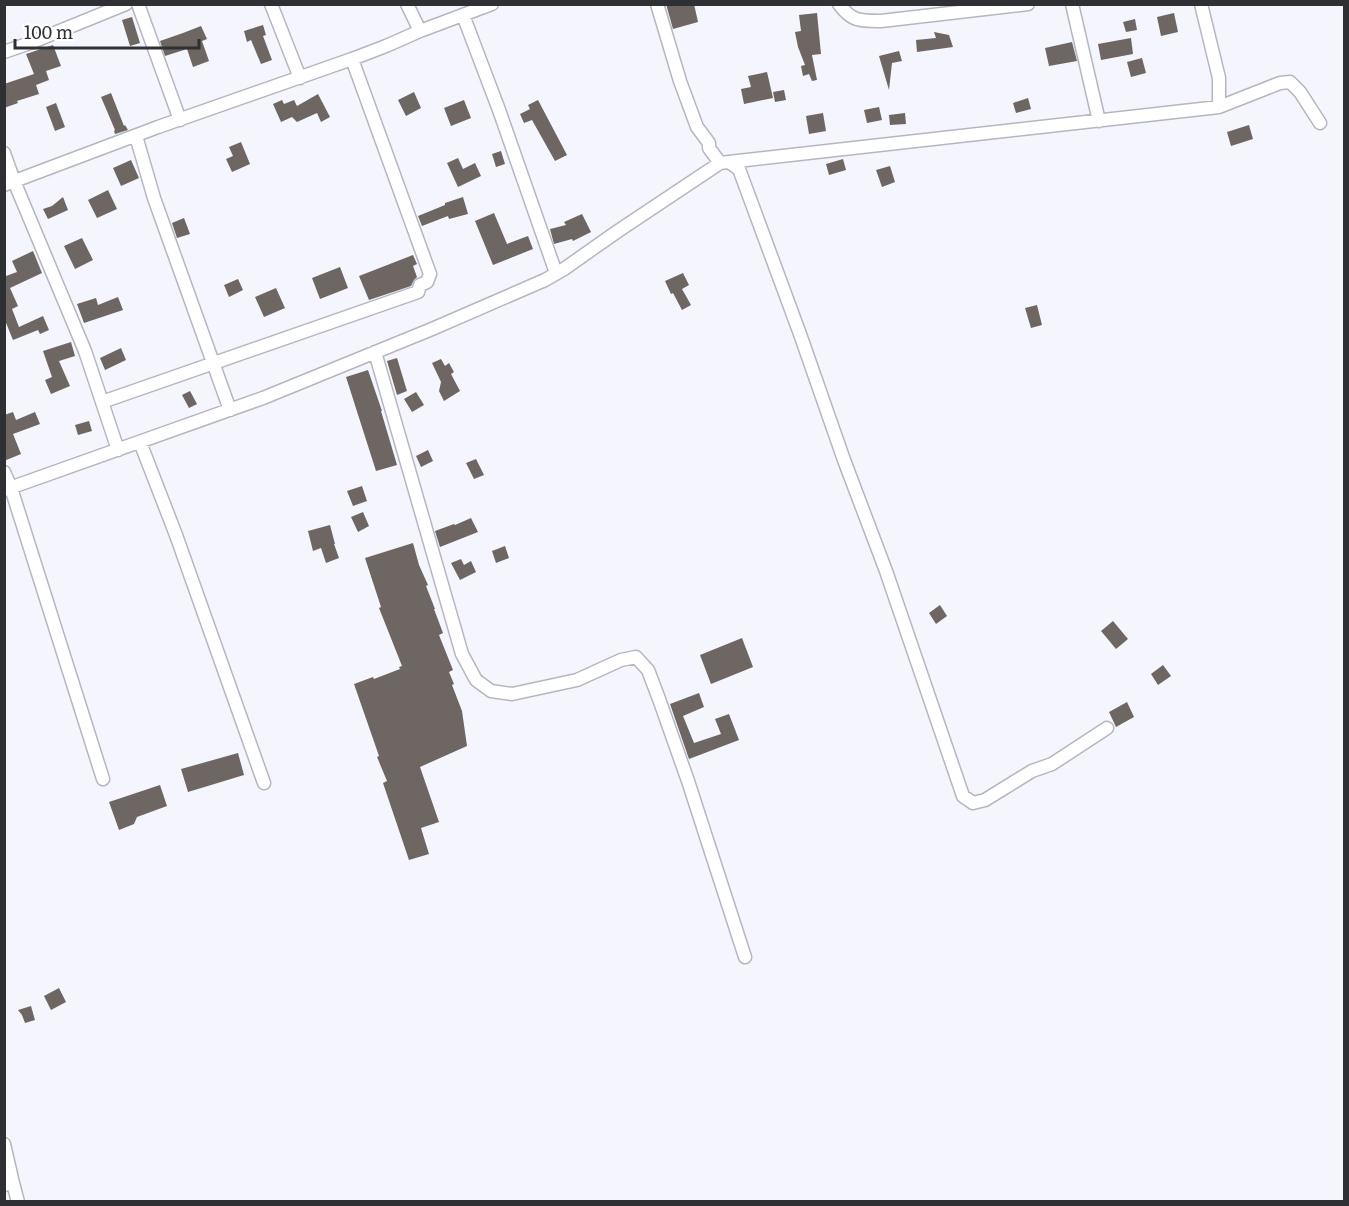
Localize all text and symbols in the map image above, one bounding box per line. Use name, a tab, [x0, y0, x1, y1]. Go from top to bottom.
scale bar	[15, 12, 200, 50]
text: 100 m	[24, 18, 73, 45]

